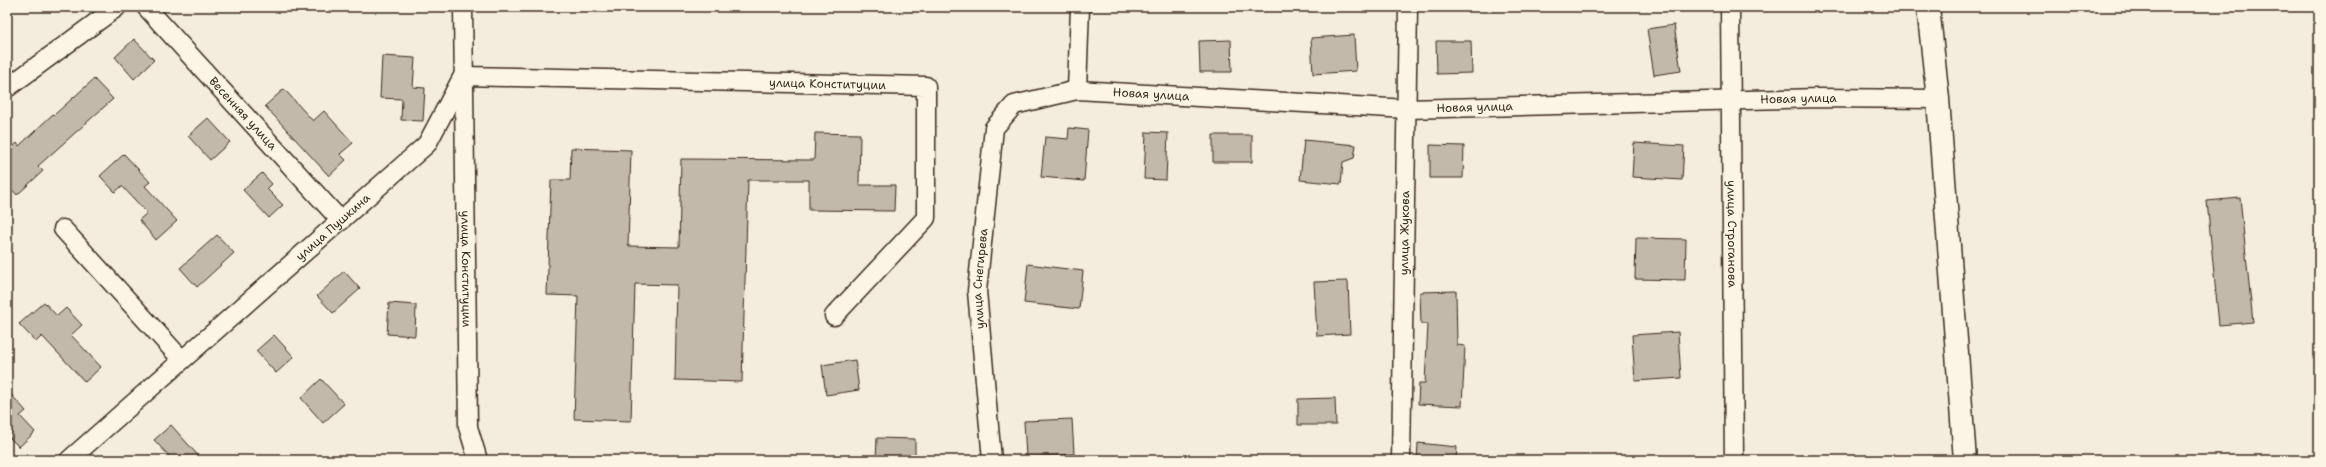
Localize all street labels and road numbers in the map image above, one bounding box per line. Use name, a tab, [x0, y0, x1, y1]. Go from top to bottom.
street label: Весенняя улица	[205, 73, 281, 154]
street label: улица Конституции	[769, 75, 886, 93]
street label: Новая улица	[1112, 84, 1190, 104]
street label: Новая улица	[1760, 90, 1837, 108]
street label: Новая улица	[1436, 98, 1514, 116]
street label: улица Строганова	[1724, 180, 1740, 288]
street label: улица Пушкина	[292, 190, 374, 264]
street label: улица Жукова	[1396, 190, 1413, 275]
street label: улица Конституции	[457, 210, 475, 328]
street label: улица Снегирева	[969, 227, 992, 330]

